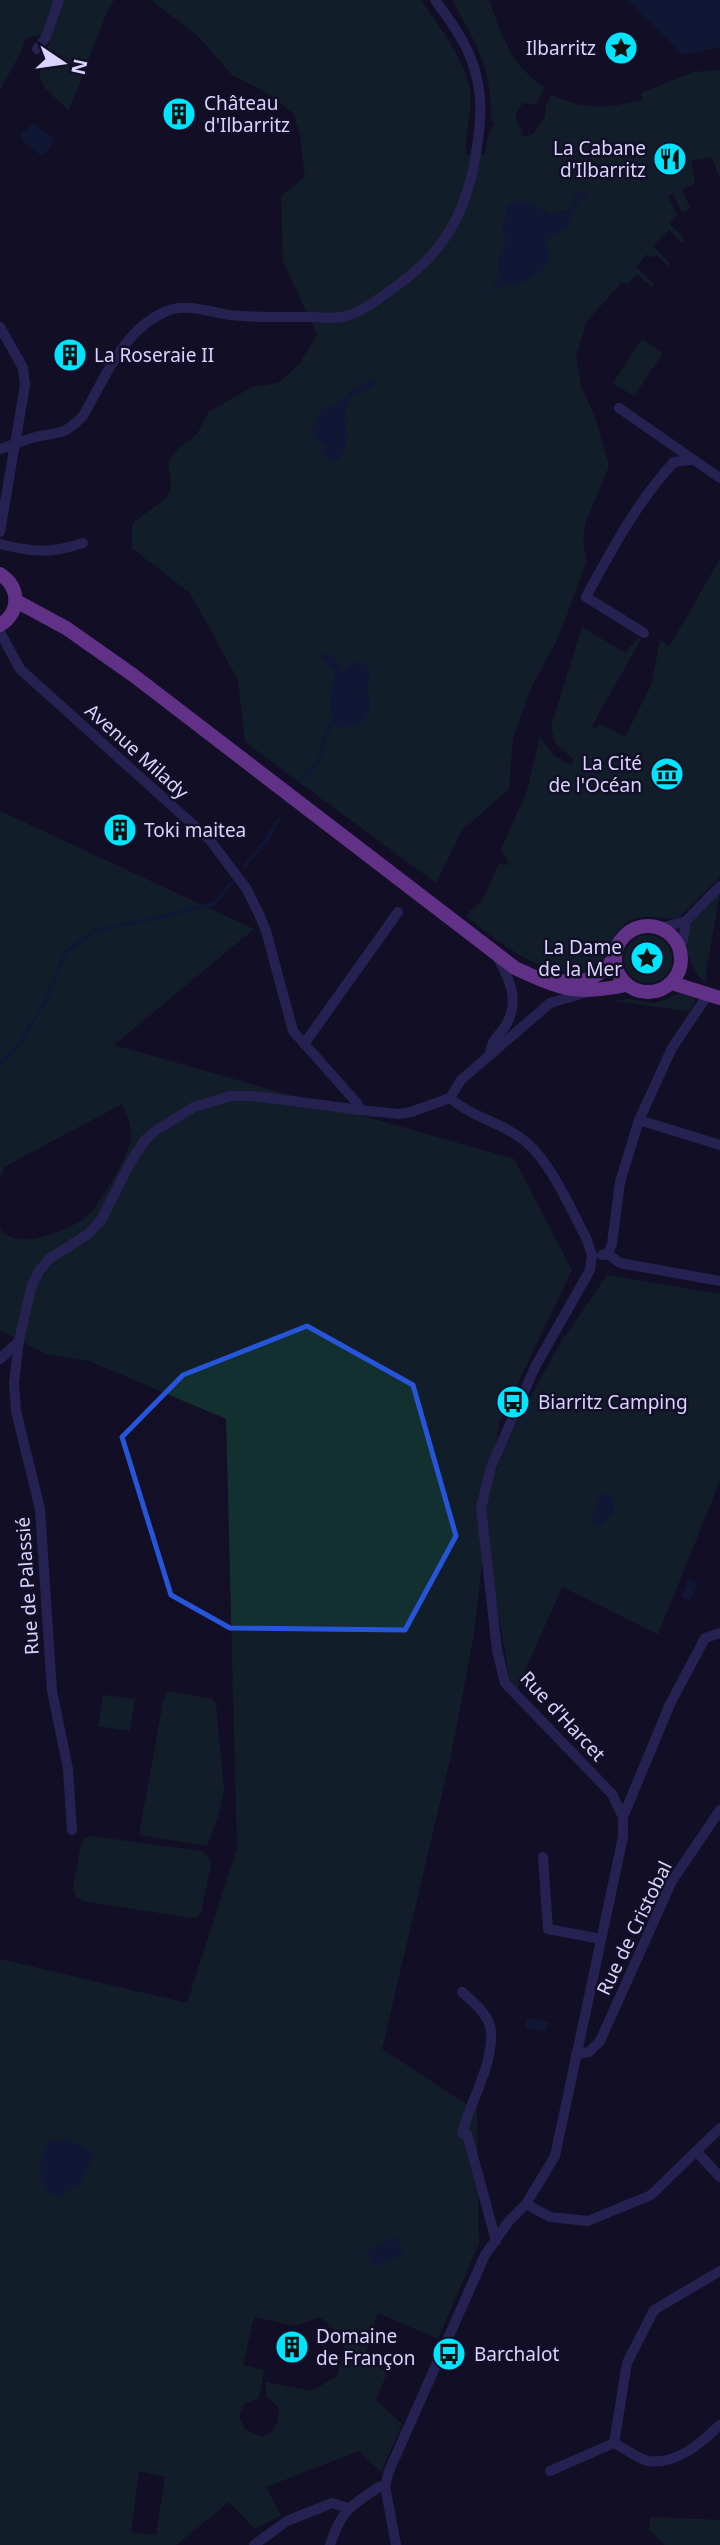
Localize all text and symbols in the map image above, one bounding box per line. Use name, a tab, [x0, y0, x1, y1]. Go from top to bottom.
north arrow	[28, 28, 98, 98]
place icon: Ilbarritz	[602, 29, 640, 67]
place label: Ilbarritz	[526, 35, 596, 61]
text: N	[65, 56, 94, 77]
place label: Château d'Ilbarritz	[204, 90, 290, 138]
building icon: Château d'Ilbarritz	[160, 95, 198, 133]
place label: La Cabane d'Ilbarritz	[553, 135, 646, 183]
restaurant icon: La Cabane d'Ilbarritz	[651, 140, 689, 178]
building icon: La Roseraie II	[51, 336, 89, 374]
place label: La Roseraie II	[94, 342, 214, 368]
street label: Avenue Milady	[80, 698, 194, 805]
place label: La Cité de l'Océan	[548, 750, 642, 798]
museum icon: La Cité de l'Océan	[648, 755, 686, 793]
building icon: Toki maitea	[101, 811, 139, 849]
place label: Toki maitea	[144, 817, 246, 843]
place label: La Dame de la Mer	[538, 934, 622, 982]
place icon: La Dame de la Mer	[628, 939, 666, 977]
bus stop icon: Biarritz Camping	[494, 1383, 532, 1421]
place label: Biarritz Camping	[538, 1389, 688, 1415]
street label: Rue de Palassié	[9, 1516, 45, 1656]
street label: Rue d'Harcet	[515, 1665, 612, 1767]
street label: Rue de Cristobal	[590, 1857, 678, 1999]
place label: Domaine de Françon	[316, 2323, 415, 2371]
building icon: Domaine de Françon	[273, 2328, 311, 2366]
bus stop icon: Barchalot	[430, 2335, 468, 2373]
place label: Barchalot	[474, 2341, 559, 2367]

